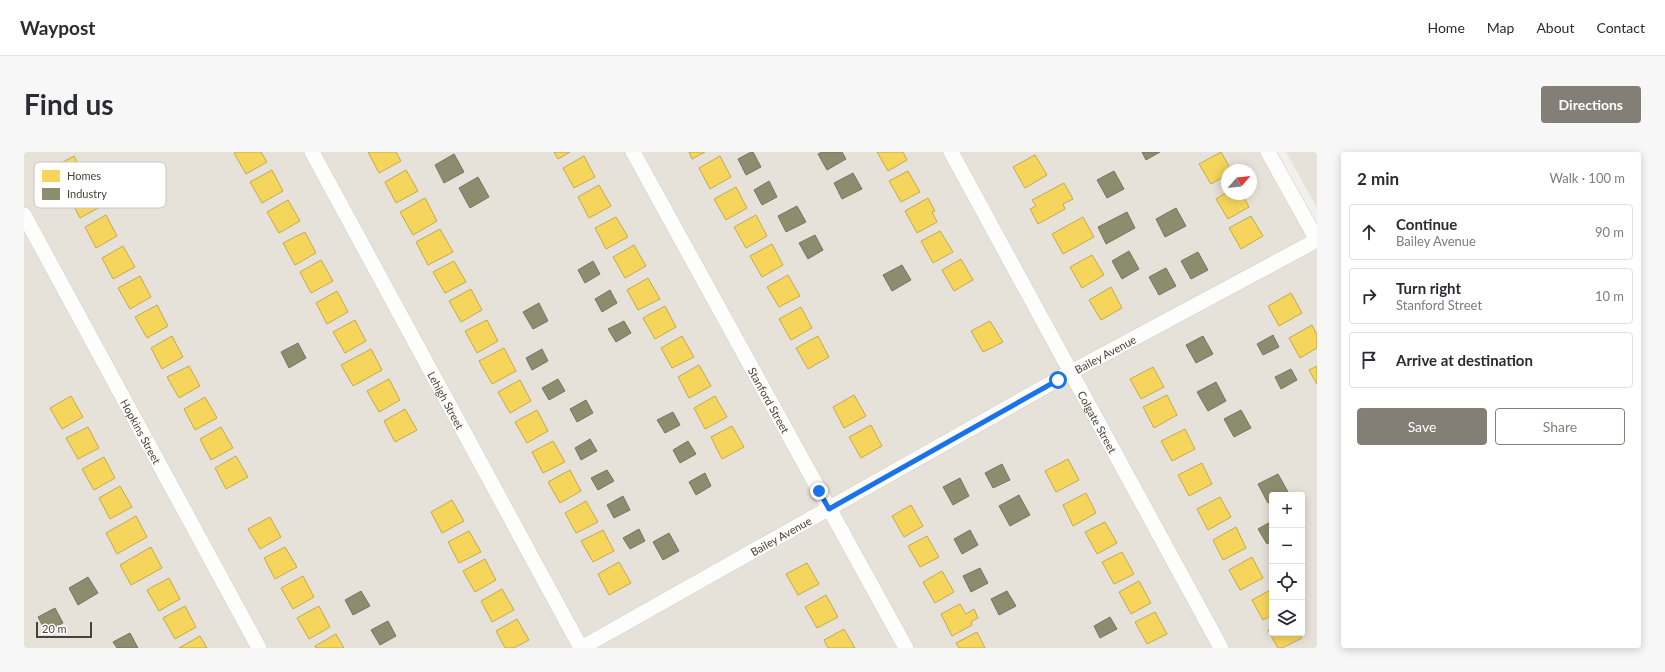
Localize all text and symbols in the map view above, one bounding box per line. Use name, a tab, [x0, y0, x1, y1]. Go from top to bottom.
text: Waypost	[20, 16, 95, 39]
text: Home	[1427, 19, 1465, 36]
text: Map	[1487, 19, 1514, 36]
text: About	[1536, 19, 1574, 36]
text: Contact	[1596, 19, 1645, 36]
button: Directions	[1541, 86, 1641, 123]
text: Find us	[24, 87, 114, 121]
legend	[34, 162, 166, 208]
north arrow	[1221, 164, 1257, 200]
text: 2 min	[1357, 168, 1399, 189]
text: Homes	[67, 169, 101, 182]
text: Walk · 100 m	[1549, 170, 1625, 186]
text: Industry	[67, 187, 107, 200]
text: Continue	[1396, 215, 1457, 233]
icon: ahead	[1358, 221, 1380, 243]
text: 90 m	[1595, 224, 1624, 240]
text: Bailey Avenue	[1396, 233, 1476, 249]
text: Turn right	[1396, 279, 1461, 297]
icon: right	[1358, 285, 1380, 307]
text: 10 m	[1595, 288, 1624, 304]
text: Stanford Street	[1396, 297, 1482, 313]
street label: Bailey Avenue	[1072, 332, 1138, 375]
icon: arrive	[1358, 349, 1380, 371]
text: Arrive at destination	[1396, 351, 1533, 369]
street label: Stanford Street	[746, 365, 793, 435]
street label: Lehigh Street	[426, 369, 467, 431]
route start	[1049, 371, 1067, 389]
street label: Colgate Street	[1076, 388, 1120, 455]
street label: Hopkins Street	[119, 397, 164, 466]
button: Save	[1357, 408, 1487, 445]
button: Share	[1495, 408, 1625, 445]
route end	[810, 482, 828, 500]
map controls	[1269, 492, 1305, 636]
button: +	[1269, 492, 1305, 528]
street label: Bailey Avenue	[748, 513, 813, 558]
button: −	[1269, 528, 1305, 564]
button: locate	[1269, 564, 1305, 600]
button: layers	[1269, 600, 1305, 636]
scale bar	[36, 620, 92, 639]
text: 20 m	[42, 622, 67, 635]

